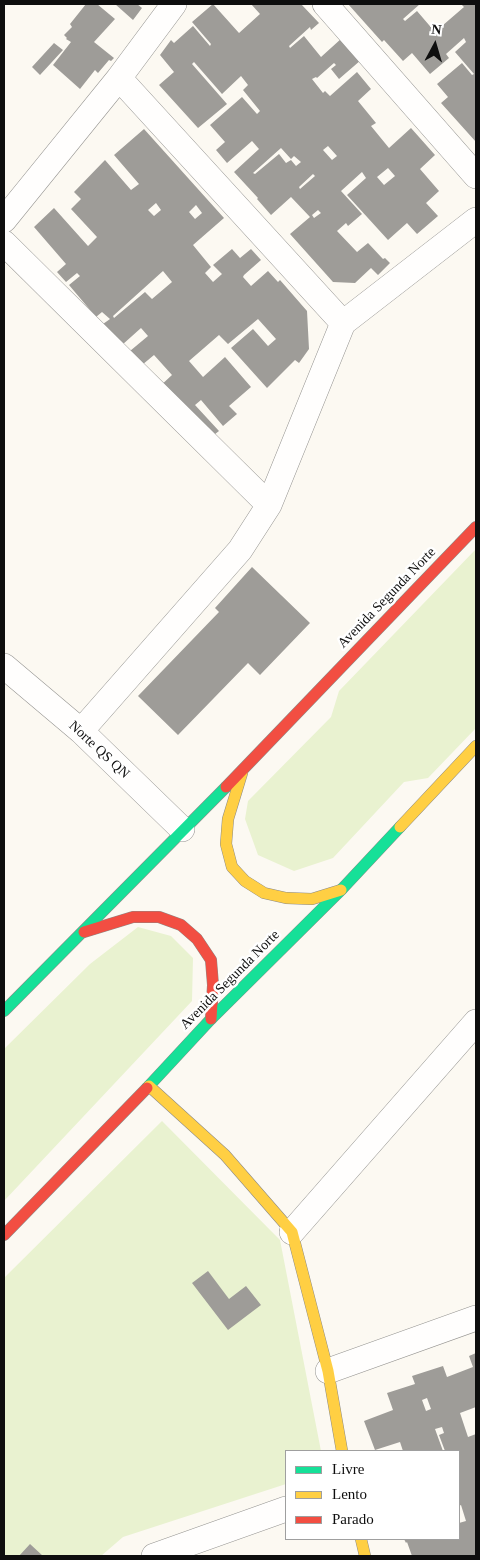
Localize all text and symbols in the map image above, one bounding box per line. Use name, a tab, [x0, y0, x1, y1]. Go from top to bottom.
north arrow	[410, 20, 460, 70]
text: N	[431, 22, 442, 38]
street label: Avenida Segunda Norte	[335, 544, 439, 652]
street label: Norte QS QN	[65, 718, 133, 782]
street label: Avenida Segunda Norte	[177, 927, 283, 1033]
legend	[285, 1450, 460, 1540]
text: Livre	[332, 1461, 364, 1477]
text: Lento	[332, 1486, 367, 1502]
text: Parado	[332, 1511, 374, 1527]

